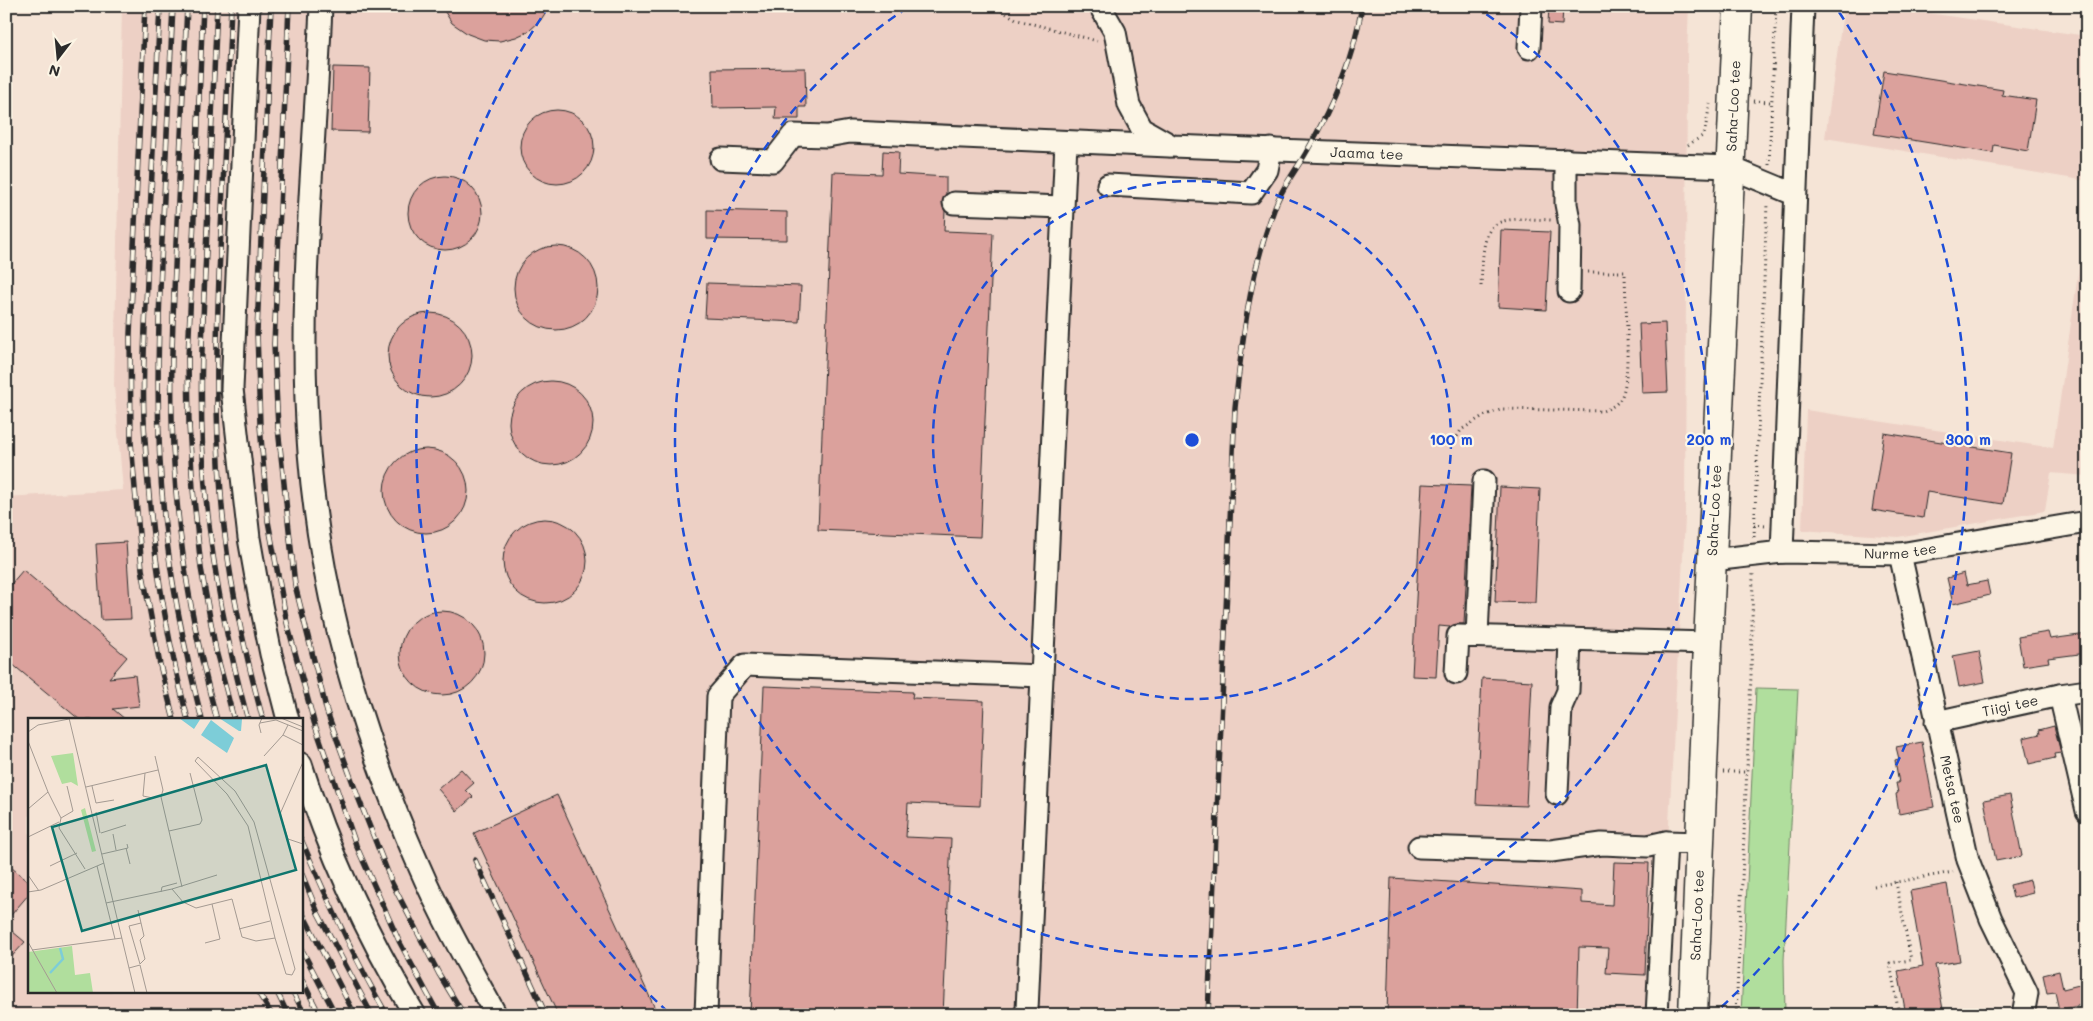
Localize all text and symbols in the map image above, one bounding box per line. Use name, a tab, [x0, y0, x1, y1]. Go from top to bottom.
north arrow	[32, 32, 82, 82]
text: N	[47, 60, 62, 82]
street label: Saha-Loo tee	[1721, 60, 1744, 152]
street label: Jaama tee	[1330, 142, 1404, 164]
text: 100 m	[1429, 429, 1473, 449]
text: 200 m	[1687, 429, 1732, 449]
text: 300 m	[1945, 429, 1991, 449]
centre of rings	[1183, 431, 1201, 449]
street label: Saha-Loo tee	[1702, 464, 1725, 556]
street label: Nurme tee	[1864, 538, 1938, 563]
street label: Tiigi tee	[1980, 690, 2040, 721]
inset map	[28, 718, 302, 994]
street label: Metsa tee	[1936, 753, 1970, 825]
street label: Saha-Loo tee	[1685, 869, 1708, 961]

